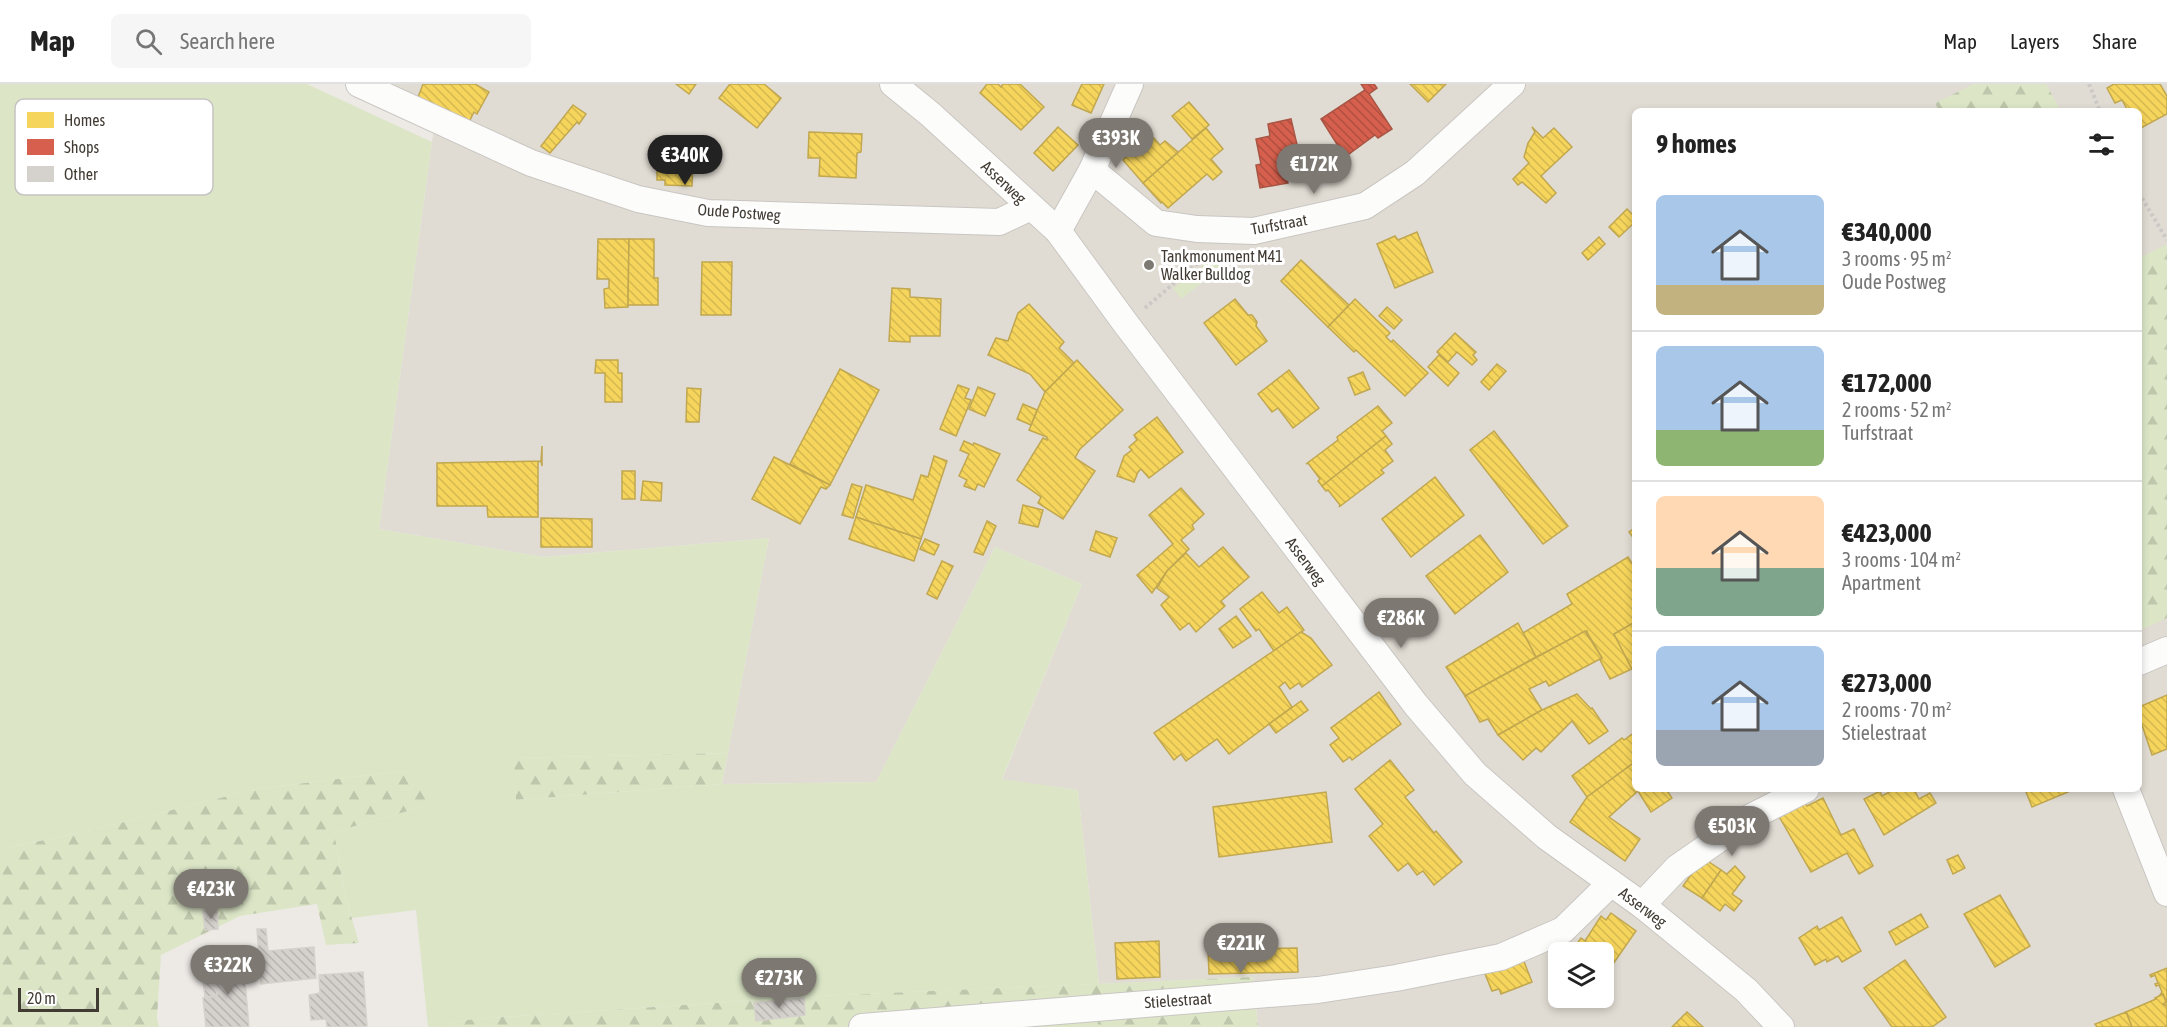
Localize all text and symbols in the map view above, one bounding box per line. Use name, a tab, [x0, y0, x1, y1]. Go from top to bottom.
search box	[111, 14, 531, 68]
text: Map	[30, 25, 75, 57]
icon: search	[132, 25, 165, 58]
text: Search here	[180, 28, 275, 54]
text: Map	[1943, 29, 1977, 53]
text: Layers	[2010, 29, 2060, 53]
text: Share	[2093, 29, 2137, 53]
legend	[15, 99, 213, 195]
text: Homes	[64, 111, 106, 129]
pin: €393K	[1074, 118, 1158, 169]
text: €393K	[1093, 126, 1140, 149]
icon: filters	[2085, 128, 2118, 161]
text: 9 homes	[1656, 129, 1736, 159]
pin: €340K	[643, 135, 727, 186]
text: Shops	[64, 138, 100, 157]
text: €340K	[662, 143, 709, 166]
pin: €172K	[1272, 144, 1356, 195]
text: €172K	[1291, 152, 1338, 175]
street label: Asserweg	[977, 157, 1030, 208]
text: Other	[64, 165, 98, 183]
street label: Oude Postweg	[697, 200, 781, 225]
street label: Turfstraat	[1249, 210, 1309, 238]
text: €340,000	[1842, 217, 1932, 247]
icon: home	[1704, 219, 1776, 291]
place label: Tankmonument M41 Walker Bulldog	[1161, 247, 1283, 284]
text: 3 rooms · 95 m²	[1842, 247, 1952, 270]
marker: Tankmonument M41 Walker Bulldog	[1142, 258, 1156, 272]
text: Oude Postweg	[1842, 270, 1946, 293]
text: €172,000	[1842, 368, 1932, 398]
icon: home	[1704, 370, 1776, 442]
text: 2 rooms · 52 m²	[1842, 398, 1952, 421]
text: Turfstraat	[1842, 421, 1913, 444]
text: €423,000	[1842, 518, 1932, 548]
icon: home	[1704, 520, 1776, 592]
street label: Asserweg	[1282, 534, 1330, 589]
text: 3 rooms · 104 m²	[1842, 548, 1961, 571]
text: Apartment	[1842, 571, 1921, 594]
pin: €286K	[1359, 598, 1443, 649]
text: €286K	[1378, 606, 1425, 629]
text: €273,000	[1842, 668, 1932, 698]
icon: home	[1704, 670, 1776, 742]
text: 2 rooms · 70 m²	[1842, 698, 1952, 721]
text: Stielestraat	[1842, 721, 1927, 744]
pin: €503K	[1690, 806, 1774, 857]
text: €503K	[1709, 814, 1756, 837]
pin: €423K	[169, 869, 253, 920]
text: €423K	[188, 877, 235, 900]
street label: Asserweg	[1615, 883, 1670, 932]
pin: €221K	[1199, 923, 1283, 974]
text: €221K	[1218, 931, 1265, 954]
map controls	[1548, 942, 1614, 1008]
button: layers	[1548, 942, 1614, 1008]
pin: €322K	[186, 945, 270, 996]
text: €322K	[205, 953, 252, 976]
pin: €273K	[737, 958, 821, 1009]
text: €273K	[756, 966, 803, 989]
scale bar	[18, 985, 99, 1012]
text: 20 m	[27, 989, 56, 1007]
street label: Stielestraat	[1144, 989, 1213, 1011]

